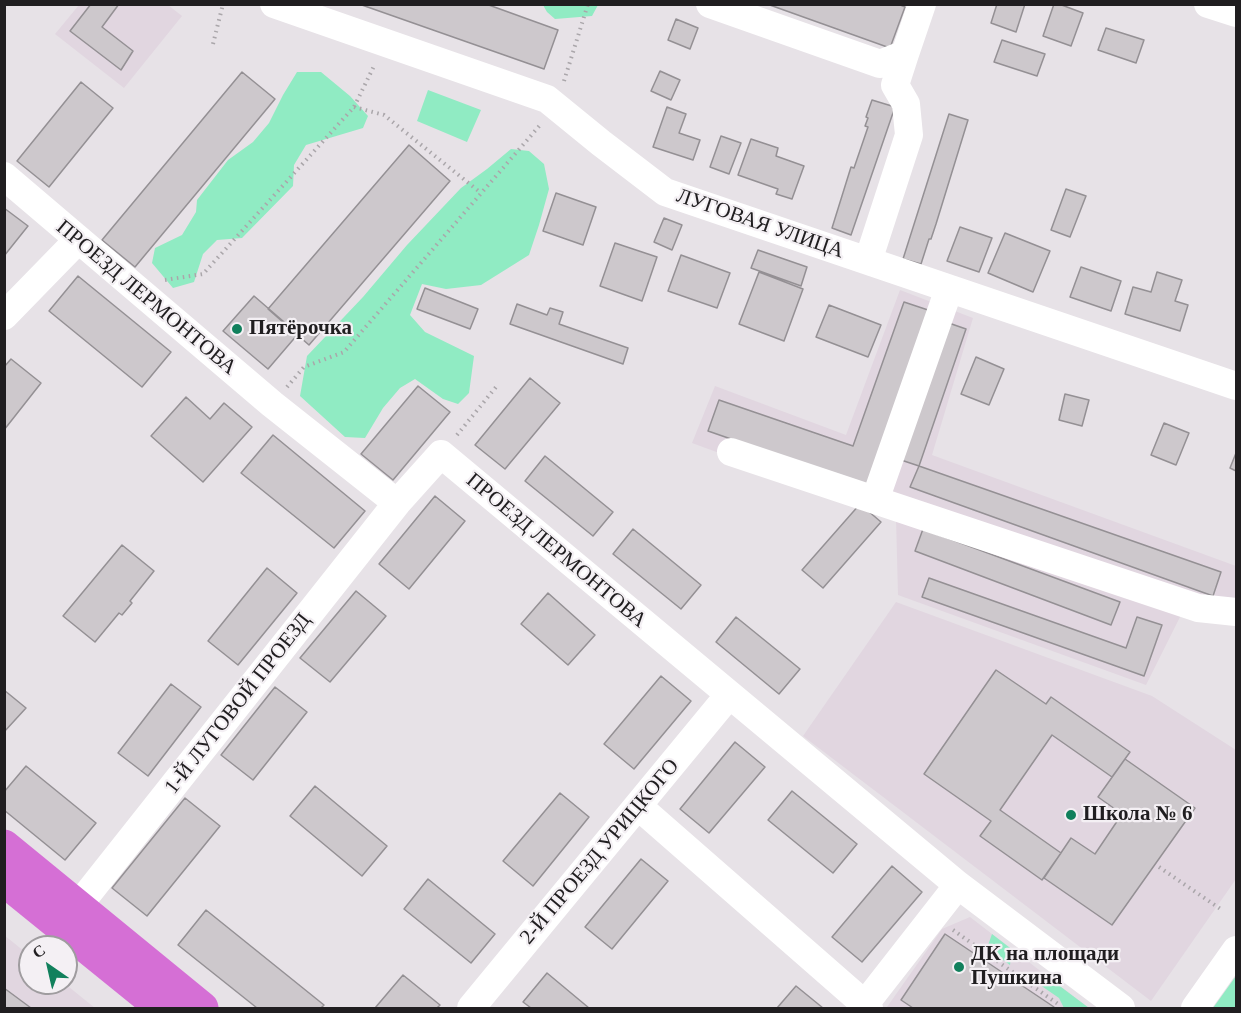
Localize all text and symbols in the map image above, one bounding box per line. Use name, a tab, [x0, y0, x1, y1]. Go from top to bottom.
street label: ЛУГОВАЯ УЛИЦА	[673, 184, 847, 264]
street label: ПРОЕЗД ЛЕРМОНТОВА	[51, 215, 241, 381]
place label: Пятёрочка	[249, 316, 352, 342]
marker: Пятёрочка	[230, 322, 244, 336]
street label: ПРОЕЗД ЛЕРМОНТОВА	[461, 468, 651, 634]
street label: 1-Й ЛУГОВОЙ ПРОЕЗД	[160, 609, 316, 799]
street label: 2-Й ПРОЕЗД УРИЦКОГО	[515, 754, 685, 950]
place label: Школа № 6	[1083, 802, 1192, 828]
marker: Школа № 6	[1064, 808, 1078, 822]
north arrow	[18, 935, 78, 995]
text: С	[29, 941, 48, 962]
place label: ДК на площади Пушкина	[971, 942, 1119, 992]
marker: ДК на площади Пушкина	[952, 960, 966, 974]

